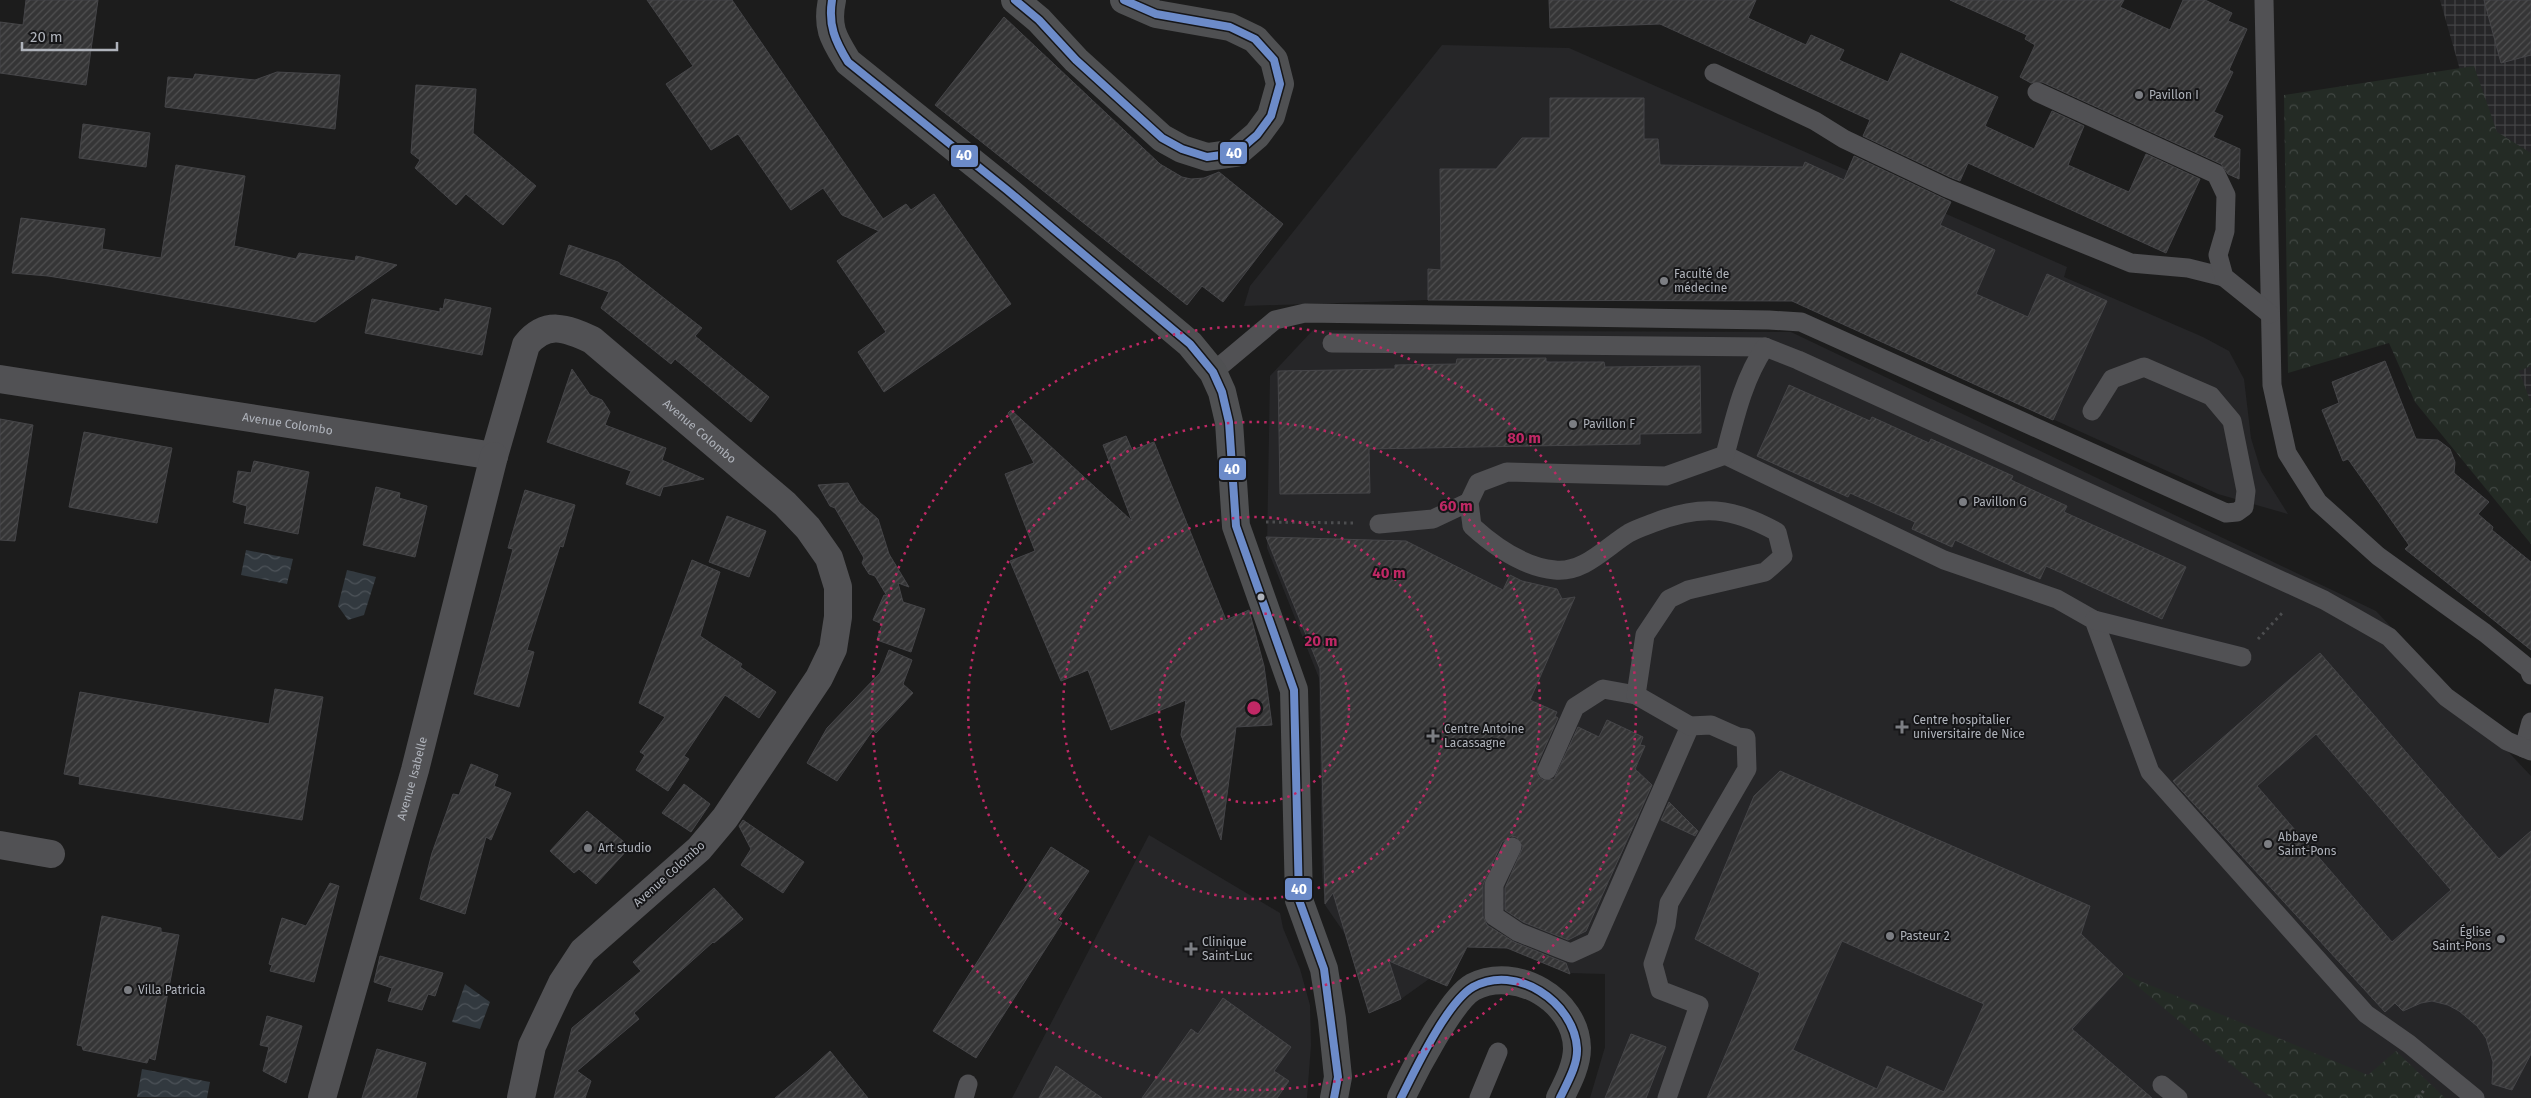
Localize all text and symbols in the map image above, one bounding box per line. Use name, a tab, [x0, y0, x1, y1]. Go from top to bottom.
scale bar	[22, 20, 118, 52]
text: 20 m	[30, 28, 63, 46]
place label: Pavillon I	[2149, 88, 2199, 102]
marker: Pavillon I	[2133, 89, 2145, 101]
line badge: 40	[1219, 141, 1248, 165]
line badge: 40	[950, 144, 979, 168]
text: 40	[1226, 145, 1242, 162]
text: 40	[956, 147, 972, 164]
place label: Faculté de médecine	[1674, 267, 1729, 295]
marker: Faculté de médecine	[1658, 275, 1670, 287]
street label: Avenue Colombo	[660, 396, 739, 466]
street label: Avenue Colombo	[241, 410, 334, 438]
place label: Pavillon F	[1583, 417, 1635, 431]
marker: Pavillon F	[1567, 418, 1579, 430]
text: 80 m	[1507, 429, 1541, 447]
line badge: 40	[1218, 457, 1247, 481]
text: 40	[1224, 461, 1240, 478]
place label: Pavillon G	[1973, 495, 2027, 509]
marker: Pavillon G	[1957, 496, 1969, 508]
text: 60 m	[1439, 497, 1473, 515]
text: 40 m	[1372, 564, 1406, 582]
unlabelled marker	[1256, 592, 1266, 602]
text: 20 m	[1305, 632, 1337, 650]
centre of rings	[1245, 699, 1263, 717]
place label: Centre hospitalier universitaire de Nice	[1913, 713, 2025, 741]
marker: Centre hospitalier universitaire de Nice	[1895, 720, 1909, 734]
place label: Centre Antoine Lacassagne	[1444, 722, 1524, 750]
marker: Centre Antoine Lacassagne	[1426, 729, 1440, 743]
street label: Avenue Isabelle	[394, 735, 430, 822]
place label: Abbaye Saint-Pons	[2278, 830, 2337, 858]
street label: Avenue Colombo	[630, 838, 708, 910]
marker: Abbaye Saint-Pons	[2262, 838, 2274, 850]
place label: Art studio	[598, 841, 652, 855]
marker: Art studio	[582, 842, 594, 854]
line badge: 40	[1284, 877, 1313, 901]
text: 40	[1291, 881, 1307, 898]
place label: Église Saint-Pons	[2433, 924, 2491, 953]
place label: Pasteur 2	[1900, 929, 1950, 943]
marker: Pasteur 2	[1884, 930, 1896, 942]
marker: Église Saint-Pons	[2495, 933, 2507, 945]
place label: Clinique Saint-Luc	[1202, 935, 1253, 963]
marker: Clinique Saint-Luc	[1184, 942, 1198, 956]
place label: Villa Patricia	[138, 983, 206, 997]
marker: Villa Patricia	[122, 984, 134, 996]

